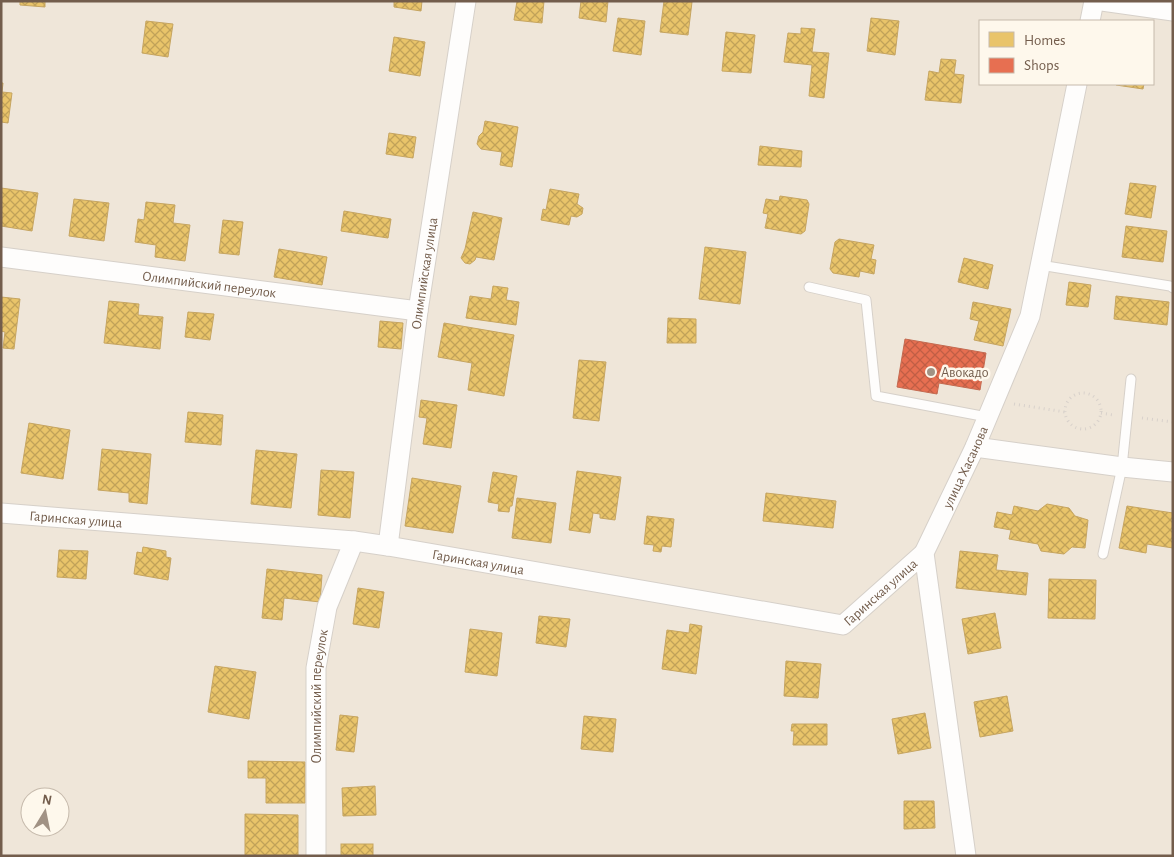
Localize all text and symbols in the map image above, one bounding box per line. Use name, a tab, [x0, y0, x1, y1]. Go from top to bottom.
legend	[979, 20, 1154, 85]
text: Homes	[1024, 33, 1066, 48]
text: Shops	[1024, 58, 1059, 73]
street label: Олимпийская улица	[410, 216, 441, 330]
street label: Олимпийский переулок	[141, 269, 277, 301]
marker: Авокадо	[925, 366, 937, 378]
place label: Авокадо	[941, 366, 989, 380]
street label: улица Хасанова	[940, 424, 991, 512]
street label: Гаринская улица	[29, 509, 123, 531]
street label: Гаринская улица	[431, 548, 526, 578]
street label: Гаринская улица	[841, 556, 921, 629]
street label: Олимпийский переулок	[310, 628, 331, 763]
north arrow	[20, 787, 70, 837]
text: N	[41, 792, 53, 808]

